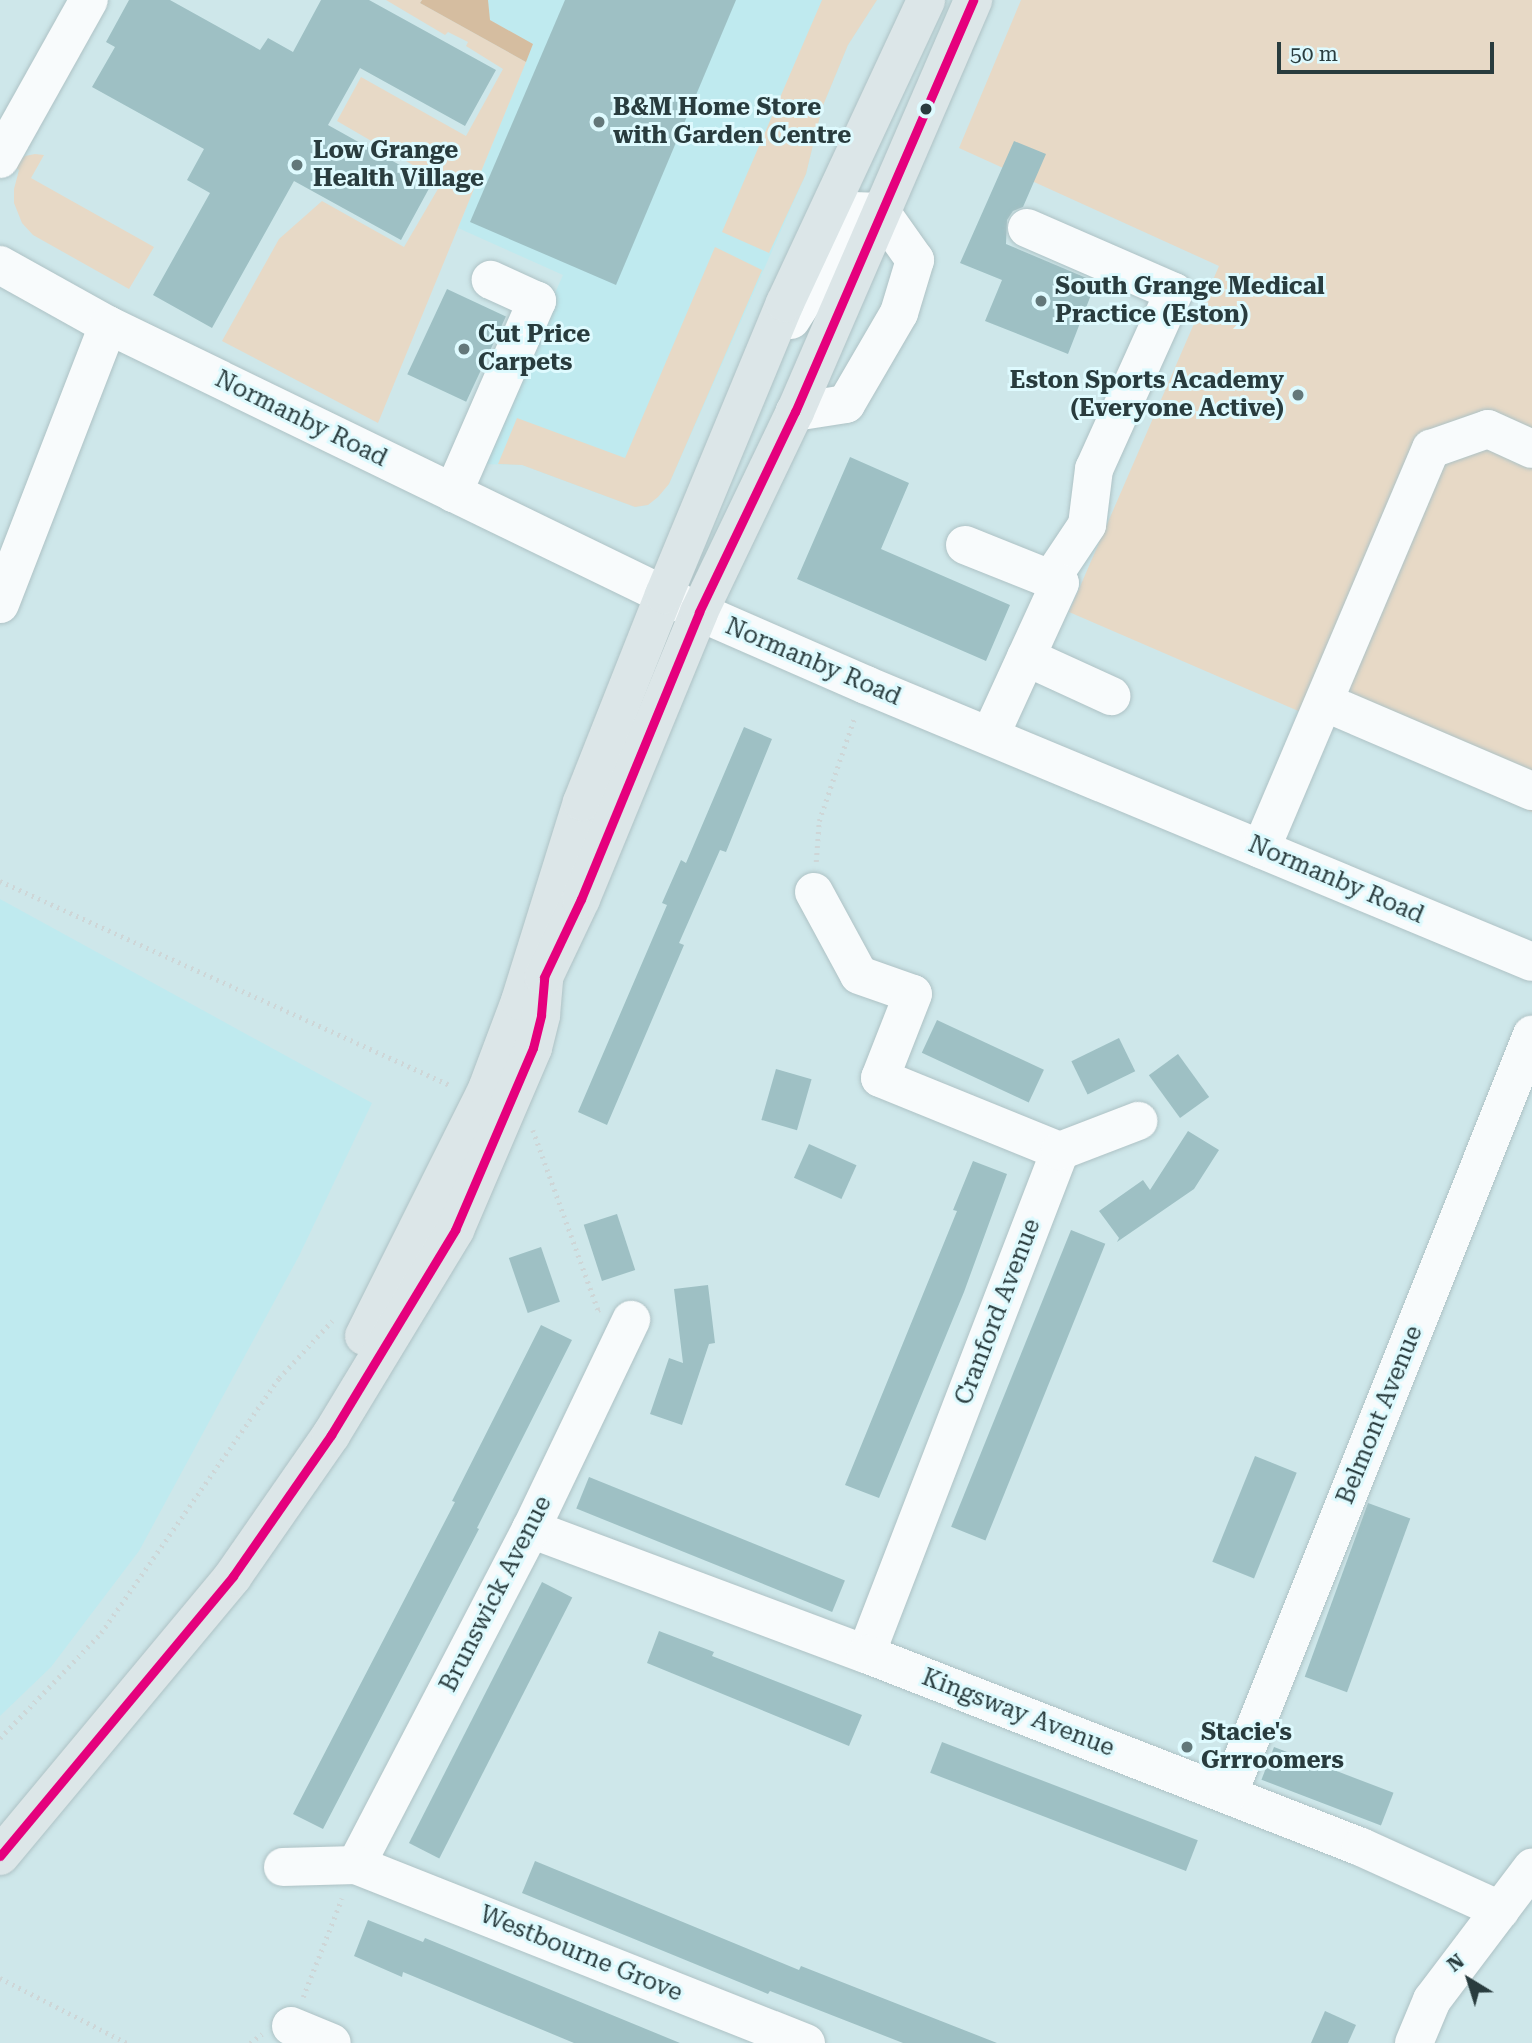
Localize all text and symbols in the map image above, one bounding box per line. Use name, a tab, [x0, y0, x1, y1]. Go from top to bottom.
scale bar	[1280, 28, 1497, 72]
text: 50 m	[1290, 42, 1338, 66]
place label: B&M Home Store with Garden Centre	[613, 94, 851, 150]
unlabelled marker	[919, 102, 933, 116]
marker: B&M Home Store with Garden Centre	[591, 114, 607, 130]
place label: Low Grange Health Village	[313, 137, 484, 193]
marker: Low Grange Health Village	[287, 155, 307, 175]
place label: South Grange Medical Practice (Eston)	[1055, 273, 1325, 329]
marker: South Grange Medical Practice (Eston)	[1033, 293, 1049, 309]
place label: Cut Price Carpets	[478, 321, 590, 377]
marker: Cut Price Carpets	[456, 341, 472, 357]
street label: Normanby Road	[210, 365, 392, 473]
place label: Eston Sports Academy (Everyone Active)	[1010, 367, 1284, 423]
marker: Eston Sports Academy (Everyone Active)	[1290, 387, 1306, 403]
street label: Normanby Road	[721, 612, 905, 712]
street label: Normanby Road	[1244, 830, 1428, 930]
street label: Cranford Avenue	[949, 1215, 1047, 1409]
street label: Belmont Avenue	[1331, 1322, 1429, 1508]
street label: Brunswick Avenue	[434, 1491, 558, 1697]
street label: Kingsway Avenue	[918, 1663, 1118, 1763]
place label: Stacie's Grrroomers	[1201, 1719, 1344, 1775]
marker: Stacie's Grrroomers	[1179, 1739, 1195, 1755]
street label: Westbourne Grove	[476, 1900, 686, 2008]
north arrow	[1434, 1945, 1504, 2015]
text: N	[1443, 1949, 1469, 1977]

